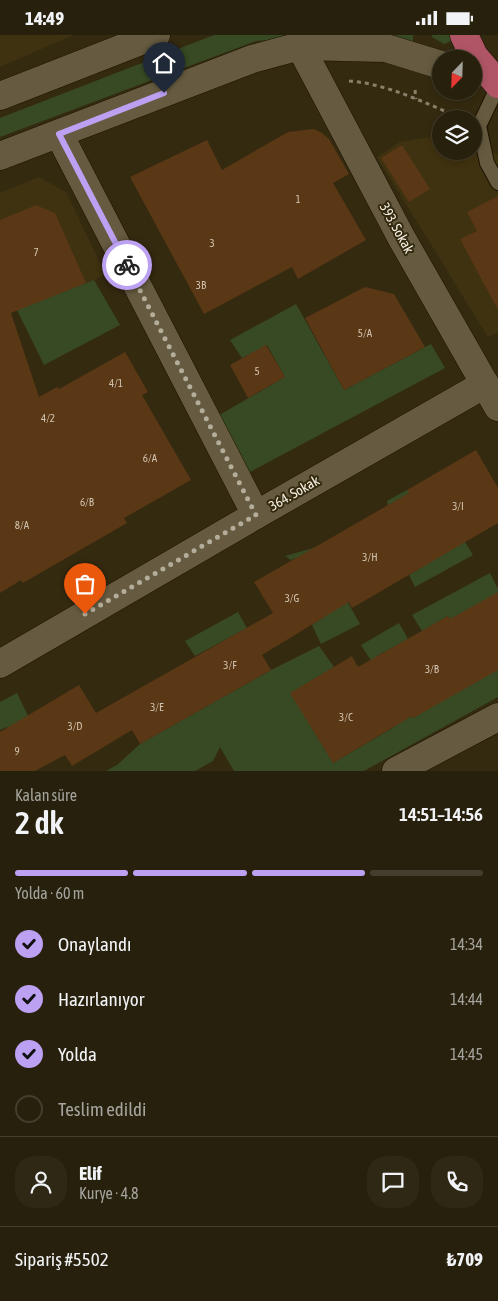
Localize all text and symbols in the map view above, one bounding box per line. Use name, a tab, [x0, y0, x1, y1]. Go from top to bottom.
text: 14:49	[25, 7, 64, 29]
pin	[143, 42, 185, 93]
icon: home	[150, 49, 178, 77]
north arrow	[432, 50, 482, 100]
map controls	[432, 50, 482, 160]
button: layers	[432, 110, 482, 160]
house number: 1	[295, 193, 301, 205]
street label: 393. Sokak	[377, 200, 417, 256]
house number: 3	[209, 237, 215, 249]
courier	[102, 240, 152, 290]
house number: 7	[33, 246, 39, 258]
icon: bike	[113, 251, 141, 279]
house number: 3B	[196, 279, 207, 291]
house number: 5/A	[358, 327, 373, 339]
house number: 5	[254, 365, 260, 377]
house number: 4/1	[109, 377, 123, 389]
house number: 4/2	[41, 412, 55, 424]
house number: 6/A	[143, 452, 158, 464]
street label: 364. Sokak	[266, 472, 322, 514]
house number: 6/B	[80, 496, 95, 508]
house number: 3/I	[452, 500, 464, 512]
house number: 8/A	[15, 519, 30, 531]
house number: 3/H	[362, 551, 378, 563]
pin	[64, 563, 106, 614]
icon: bag	[71, 570, 99, 598]
house number: 3/G	[285, 592, 300, 604]
house number: 3/F	[223, 659, 237, 671]
house number: 3/B	[425, 663, 440, 675]
house number: 3/E	[150, 701, 164, 713]
house number: 3/C	[339, 711, 353, 723]
house number: 3/D	[67, 720, 83, 732]
house number: 9	[14, 745, 20, 757]
text: Kalan süre	[15, 786, 77, 804]
text: 14:51–14:56	[399, 803, 483, 825]
text: 2 dk	[15, 804, 64, 841]
text: Yolda · 60 m	[15, 884, 84, 902]
icon: check	[15, 930, 43, 958]
text: Onaylandı	[58, 933, 131, 955]
text: 14:34	[450, 935, 483, 953]
icon: check	[15, 985, 43, 1013]
text: Hazırlanıyor	[58, 988, 144, 1010]
text: 14:44	[450, 990, 483, 1008]
icon: check	[15, 1040, 43, 1068]
text: Yolda	[58, 1043, 97, 1065]
text: 14:45	[450, 1045, 483, 1063]
text: Teslim edildi	[58, 1098, 146, 1120]
button: person	[15, 1156, 67, 1208]
button: chat	[367, 1156, 419, 1208]
button: phone	[431, 1156, 483, 1208]
text: Elif	[79, 1162, 102, 1184]
text: Kurye · 4.8	[79, 1184, 139, 1202]
text: Sipariş #5502	[15, 1248, 109, 1270]
text: ₺709	[447, 1248, 483, 1270]

